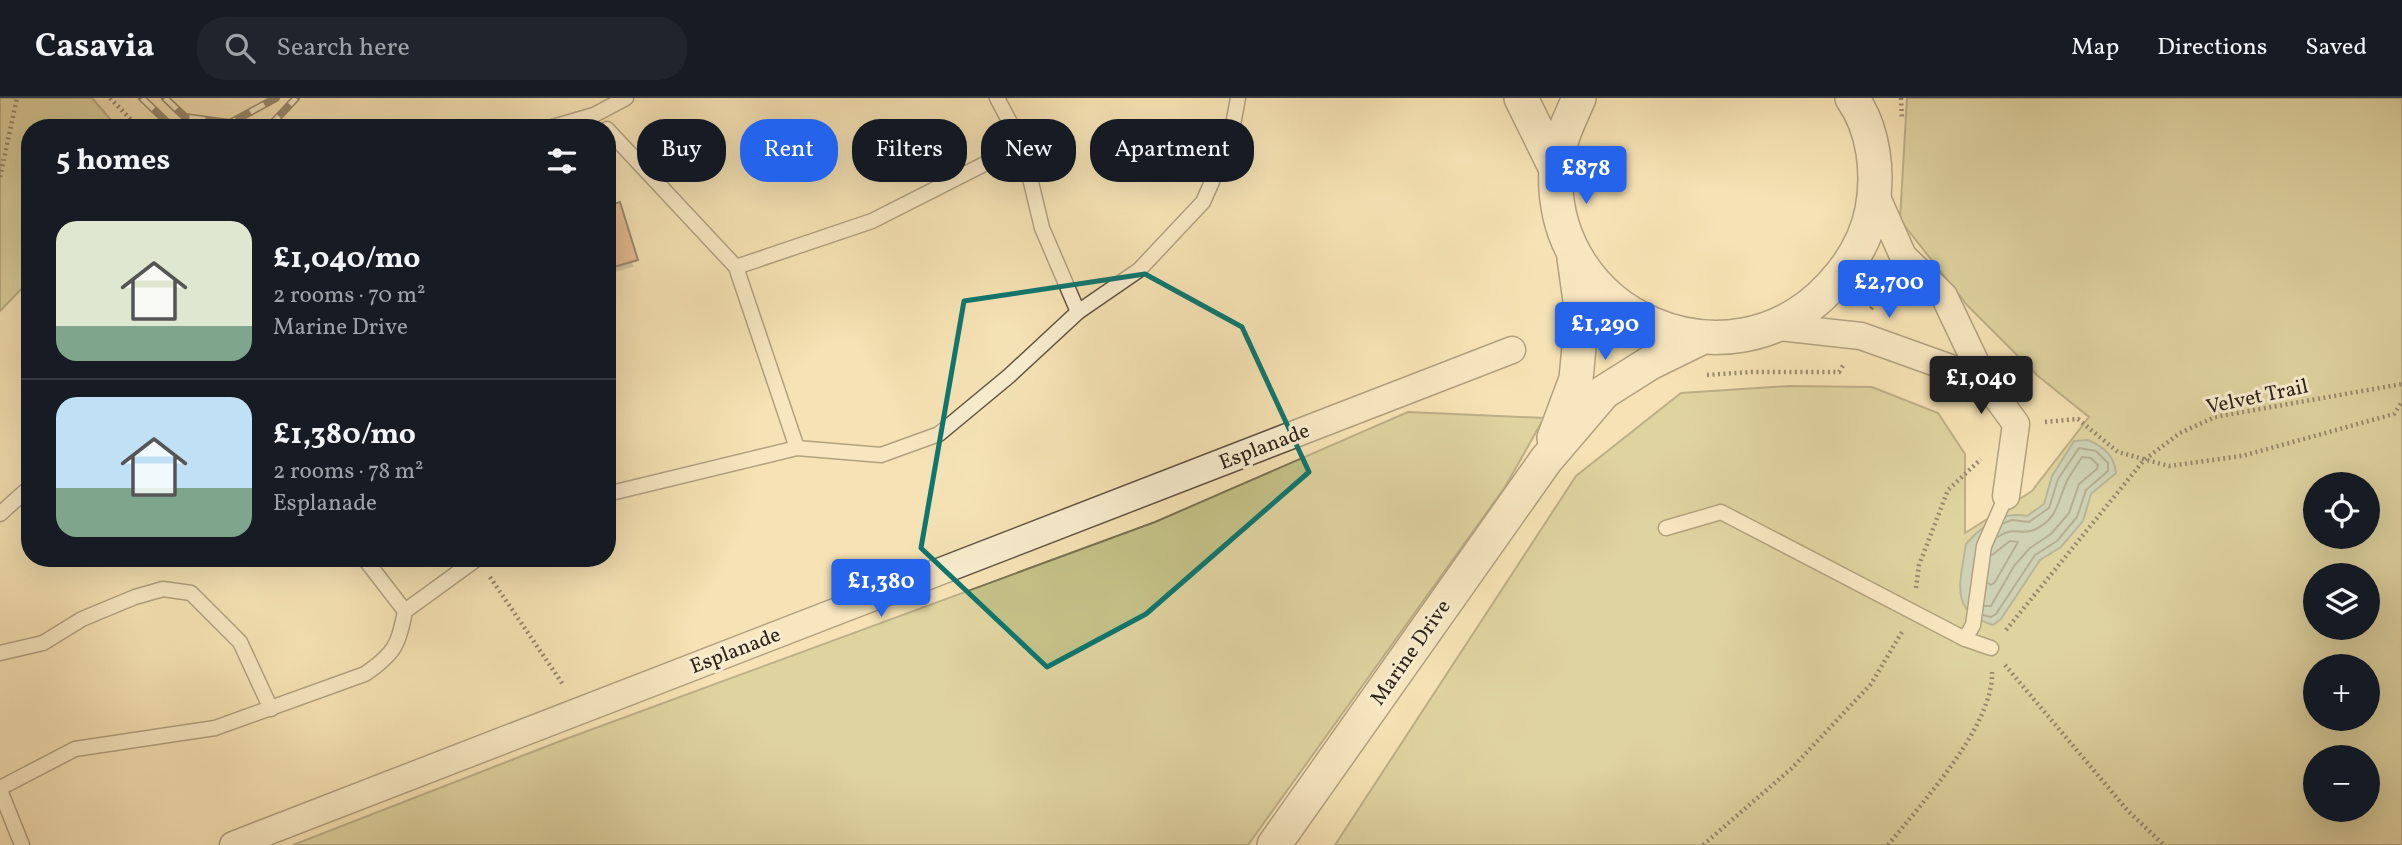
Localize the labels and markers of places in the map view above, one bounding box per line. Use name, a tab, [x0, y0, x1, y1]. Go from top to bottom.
pin: £878	[1545, 146, 1627, 206]
pin: £2,700	[1832, 260, 1946, 320]
pin: £1,290	[1548, 302, 1662, 362]
pin: £1,040	[1924, 356, 2038, 416]
pin: £1,380	[824, 560, 938, 619]

